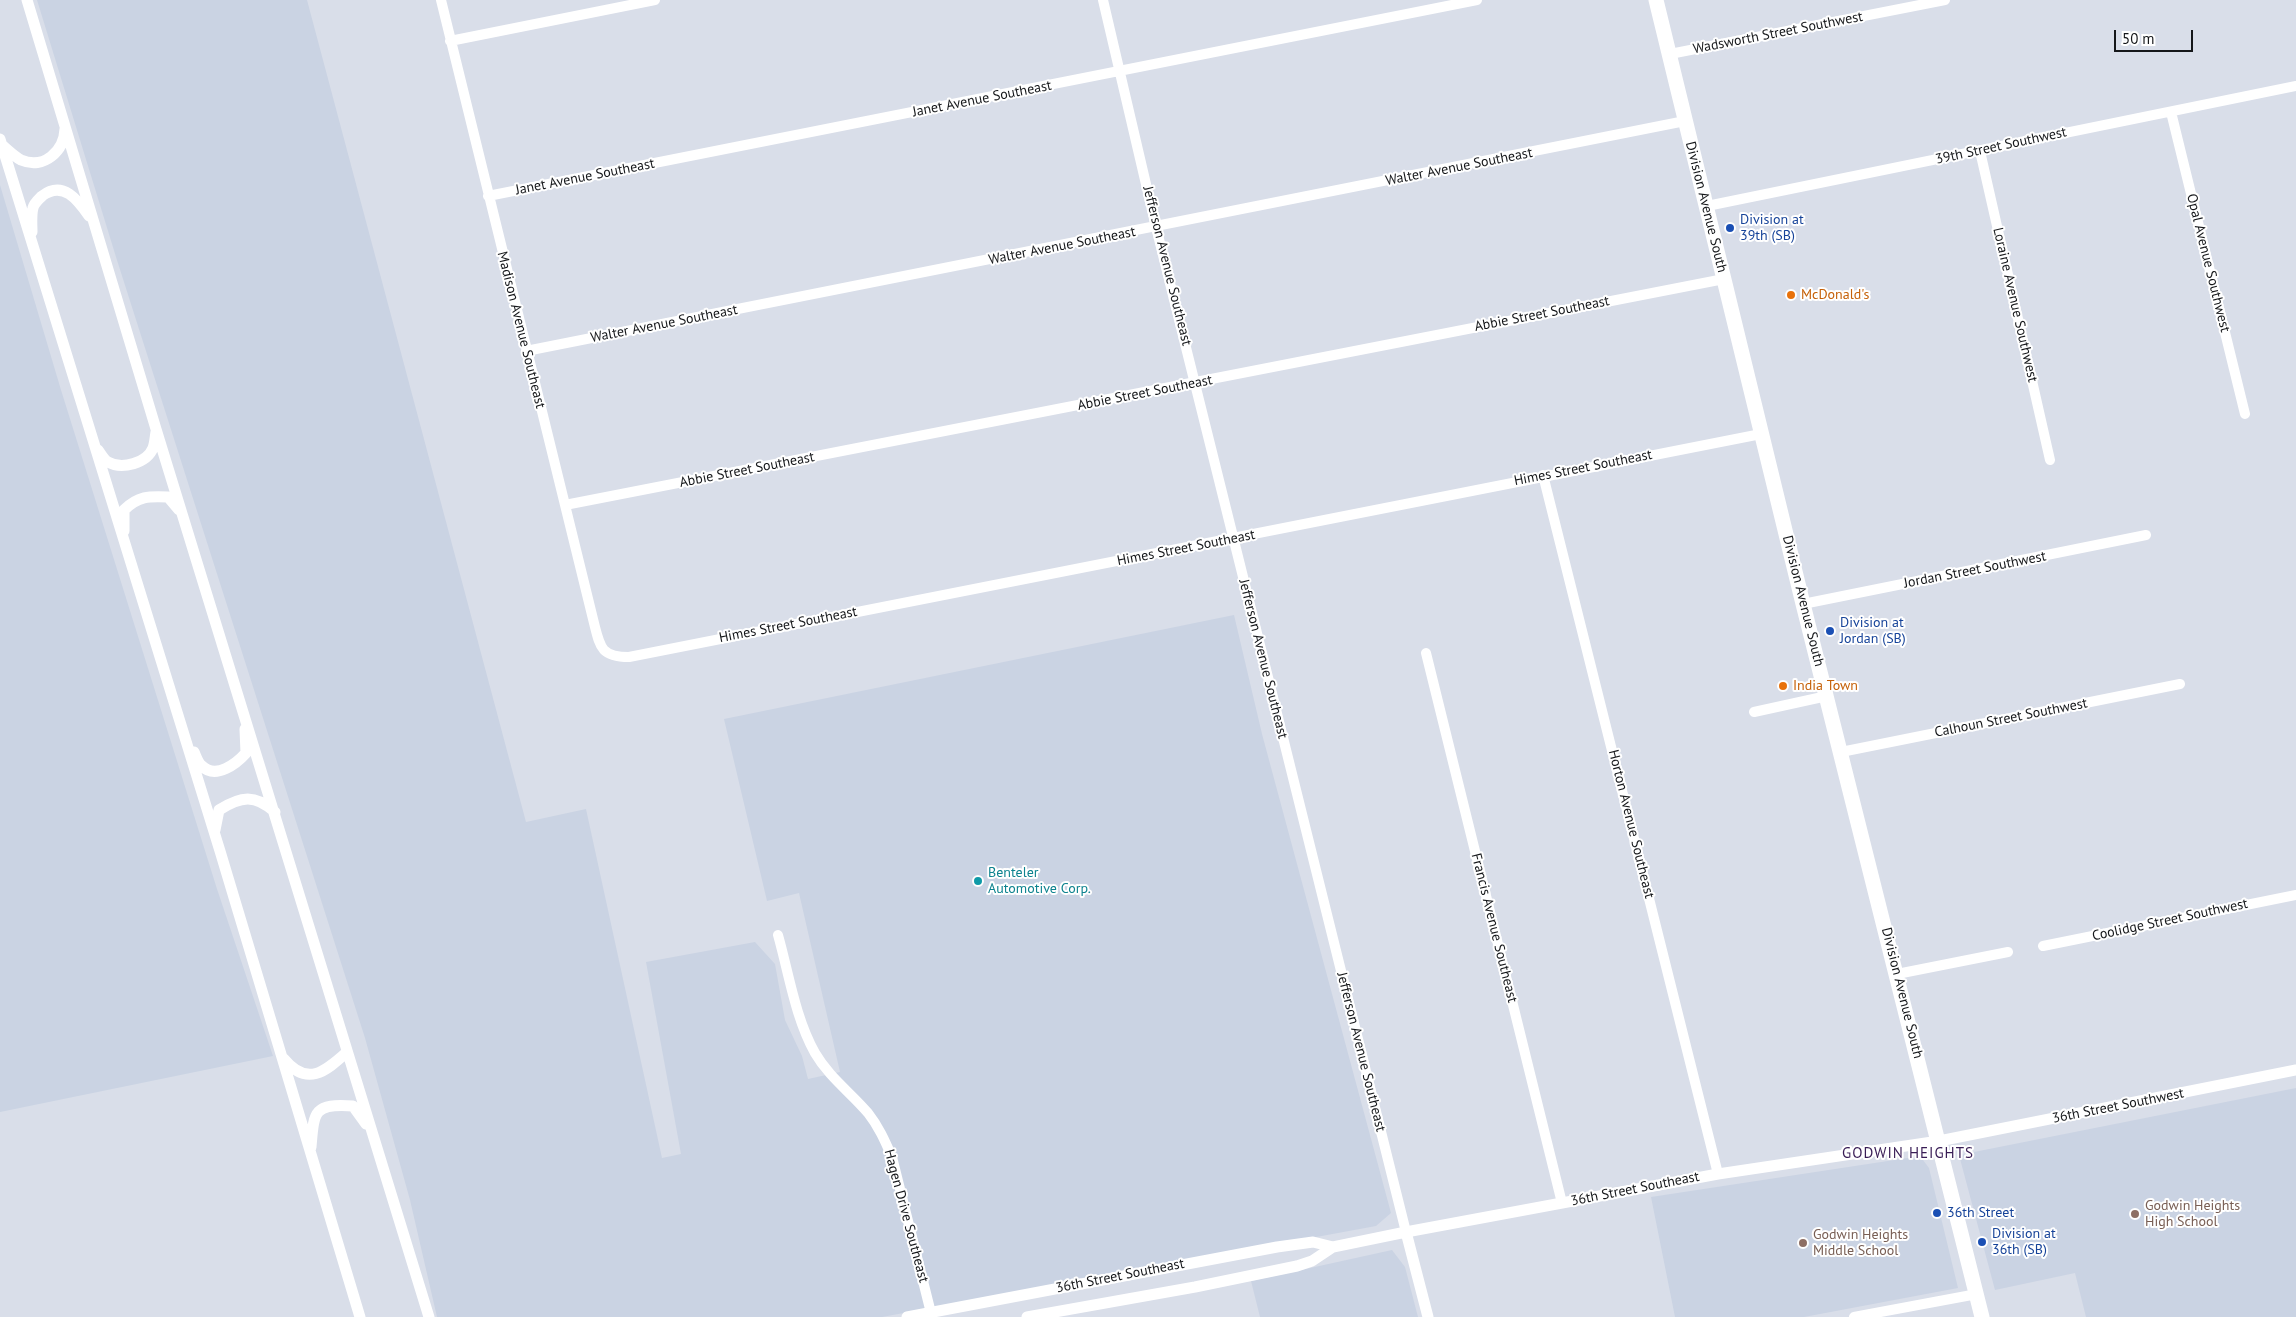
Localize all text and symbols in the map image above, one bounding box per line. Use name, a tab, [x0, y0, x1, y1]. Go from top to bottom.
street label: Wadsworth Street Southwest	[1692, 8, 1864, 58]
scale bar	[2116, 20, 2195, 52]
text: 50 m	[2122, 29, 2155, 48]
street label: Janet Avenue Southeast	[911, 77, 1053, 121]
street label: 39th Street Southwest	[1934, 124, 2068, 168]
street label: Division Avenue South	[1682, 140, 1730, 274]
street label: Walter Avenue Southeast	[1384, 145, 1534, 189]
street label: Janet Avenue Southeast	[514, 155, 656, 199]
street label: Jefferson Avenue Southeast	[1139, 185, 1195, 347]
street label: Opal Avenue Southwest	[2183, 192, 2233, 334]
place label: Division at 39th (SB)	[1740, 212, 1804, 244]
marker: Division at 39th (SB)	[1724, 222, 1736, 234]
street label: Walter Avenue Southeast	[987, 224, 1137, 268]
street label: Loraine Avenue Southwest	[1989, 226, 2041, 384]
street label: Madison Avenue Southeast	[493, 250, 549, 410]
place label: McDonald's	[1801, 287, 1869, 303]
marker: McDonald's	[1785, 289, 1797, 301]
street label: Abbie Street Southeast	[1473, 293, 1611, 335]
street label: Walter Avenue Southeast	[589, 302, 739, 346]
street label: Abbie Street Southeast	[1076, 372, 1214, 414]
street label: Himes Street Southeast	[1513, 446, 1653, 490]
street label: Abbie Street Southeast	[678, 449, 816, 491]
street label: Himes Street Southeast	[1116, 526, 1256, 570]
street label: Division Avenue South	[1779, 534, 1827, 668]
street label: Jordan Street Southwest	[1902, 548, 2048, 592]
street label: Jefferson Avenue Southeast	[1235, 578, 1291, 740]
street label: Himes Street Southeast	[718, 603, 858, 647]
place label: Division at Jordan (SB)	[1840, 615, 1906, 648]
marker: Division at Jordan (SB)	[1824, 625, 1836, 637]
place label: India Town	[1793, 678, 1858, 694]
marker: India Town	[1777, 680, 1789, 692]
street label: Calhoun Street Southwest	[1933, 695, 2089, 741]
street label: Horton Avenue Southeast	[1604, 748, 1658, 900]
street label: Francis Avenue Southeast	[1467, 852, 1521, 1004]
place label: Benteler Automotive Corp.	[988, 865, 1091, 898]
marker: Benteler Automotive Corp.	[972, 875, 984, 887]
street label: Coolidge Street Southwest	[2091, 895, 2249, 945]
street label: Division Avenue South	[1878, 926, 1926, 1060]
street label: Jefferson Avenue Southeast	[1333, 971, 1389, 1133]
street label: 36th Street Southwest	[2051, 1085, 2185, 1127]
district label: GODWIN HEIGHTS	[1840, 1145, 1976, 1163]
street label: Hagen Drive Southeast	[880, 1148, 932, 1284]
street label: 36th Street Southeast	[1569, 1168, 1701, 1210]
place label: Godwin Heights High School	[2145, 1198, 2240, 1230]
place label: 36th Street	[1947, 1205, 2014, 1221]
marker: 36th Street	[1931, 1207, 1943, 1219]
marker: Godwin Heights High School	[2129, 1208, 2141, 1220]
place label: Division at 36th (SB)	[1992, 1226, 2056, 1258]
place label: Godwin Heights Middle School	[1813, 1227, 1908, 1260]
marker: Division at 36th (SB)	[1976, 1236, 1988, 1248]
marker: Godwin Heights Middle School	[1797, 1237, 1809, 1249]
street label: 36th Street Southeast	[1054, 1255, 1186, 1297]

